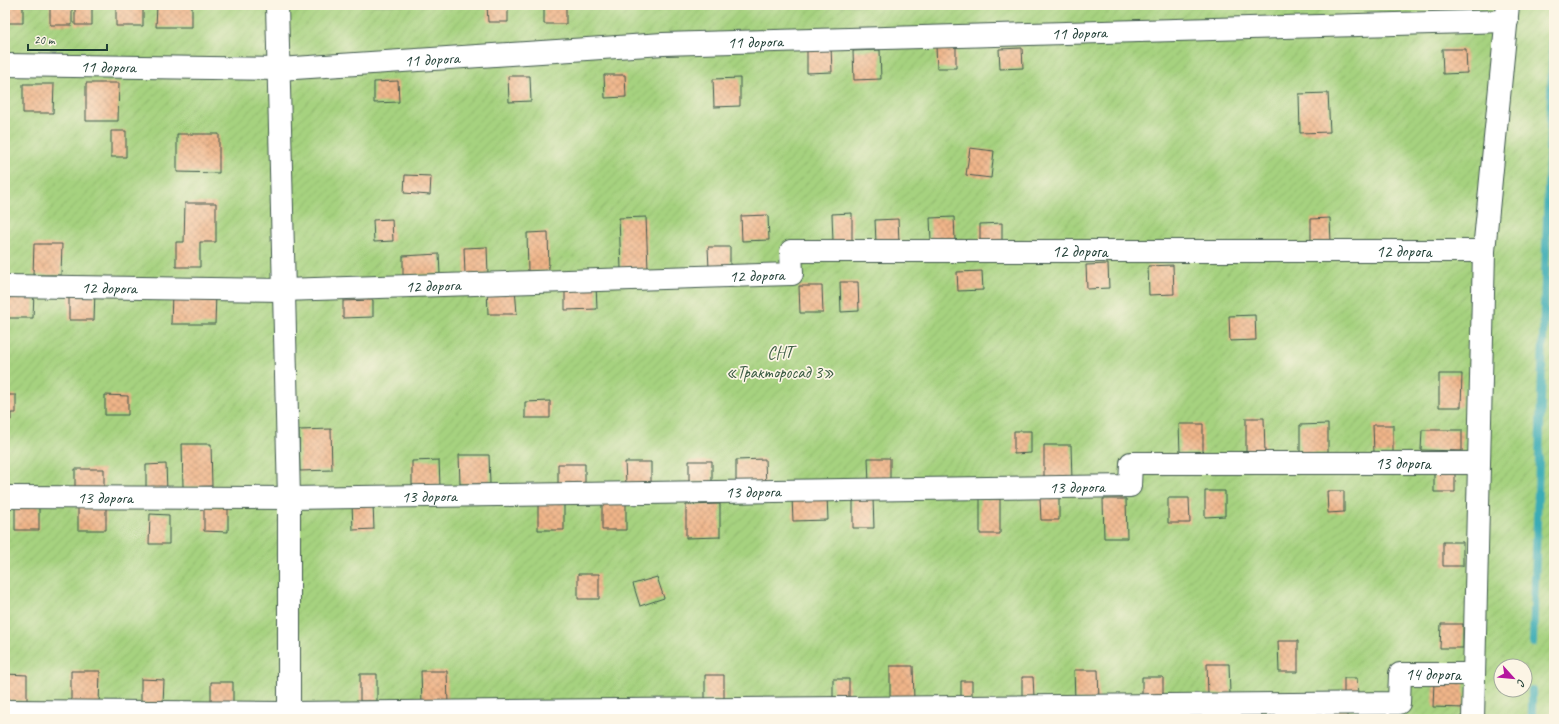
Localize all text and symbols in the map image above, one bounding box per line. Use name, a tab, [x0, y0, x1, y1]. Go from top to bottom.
street label: 11 дорога	[1051, 21, 1109, 44]
scale bar	[28, 26, 107, 52]
street label: 11 дорога	[727, 30, 785, 53]
text: 20 m	[34, 32, 56, 48]
street label: 11 дорога	[403, 47, 462, 71]
street label: 11 дорога	[80, 56, 138, 77]
street label: 12 дорога	[1052, 241, 1109, 262]
street label: 12 дорога	[1376, 241, 1433, 262]
street label: 12 дорога	[729, 264, 787, 286]
street label: 12 дорога	[405, 274, 463, 297]
street label: 12 дорога	[81, 277, 139, 298]
park label: СНТ «Тракторосад 3»	[726, 342, 834, 383]
street label: 13 дорога	[1375, 453, 1433, 474]
street label: 13 дорога	[1049, 476, 1107, 498]
street label: 13 дорога	[725, 480, 783, 502]
street label: 13 дорога	[401, 485, 459, 507]
street label: 13 дорога	[77, 487, 135, 508]
north arrow	[1493, 658, 1533, 698]
street label: 14 дорога	[1405, 664, 1463, 685]
text: С	[1514, 677, 1529, 690]

